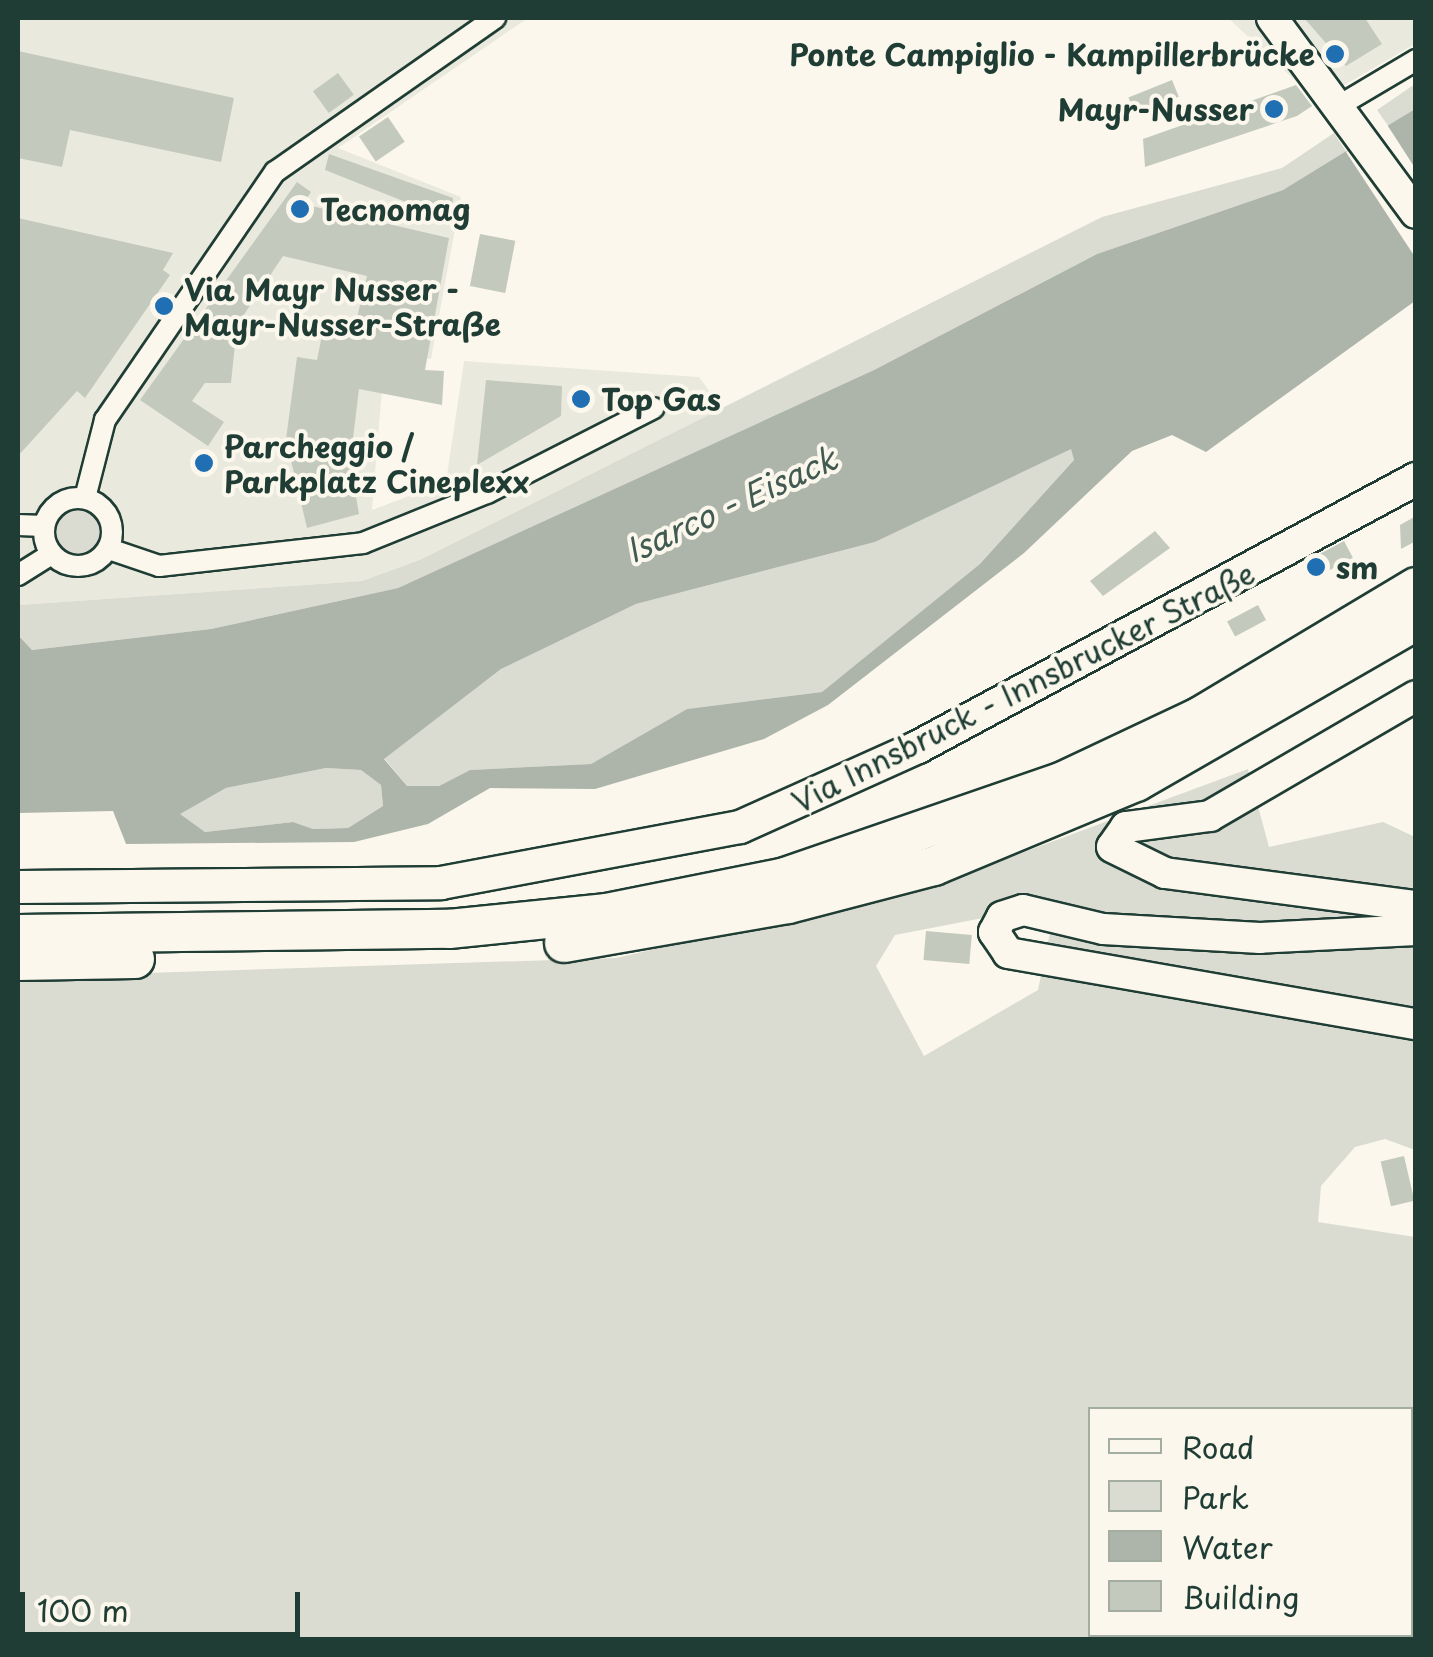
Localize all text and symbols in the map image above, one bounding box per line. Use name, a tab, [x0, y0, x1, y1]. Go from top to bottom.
place label: Ponte Campiglio - Kampillerbrücke	[787, 36, 1315, 72]
marker: Ponte Campiglio - Kampillerbrücke	[1324, 43, 1346, 65]
place label: Mayr-Nusser	[1058, 91, 1254, 127]
marker: Mayr-Nusser	[1263, 98, 1285, 120]
place label: Tecnomag	[320, 191, 471, 227]
marker: Tecnomag	[289, 198, 311, 220]
place label: Via Mayr Nusser - Mayr-Nusser-Straße	[184, 271, 501, 342]
marker: Via Mayr Nusser - Mayr-Nusser-Straße	[153, 295, 175, 317]
place label: Top Gas	[601, 381, 723, 417]
marker: Top Gas	[570, 388, 592, 410]
place label: Parcheggio / Parkplatz Cineplexx	[224, 428, 531, 498]
water label: Isarco - Eisack	[619, 438, 843, 570]
marker: Parcheggio / Parkplatz Cineplexx	[193, 452, 215, 474]
place label: sm	[1336, 549, 1378, 585]
street label: Via Innsbruck - Innsbrucker Straße	[785, 554, 1261, 820]
marker: sm	[1305, 556, 1327, 578]
legend	[1088, 1407, 1413, 1637]
text: Road	[1182, 1424, 1255, 1469]
text: Park	[1182, 1474, 1249, 1519]
text: Water	[1182, 1524, 1273, 1569]
scale bar	[25, 1572, 305, 1634]
text: Building	[1182, 1574, 1299, 1619]
text: 100 m	[37, 1587, 129, 1632]

